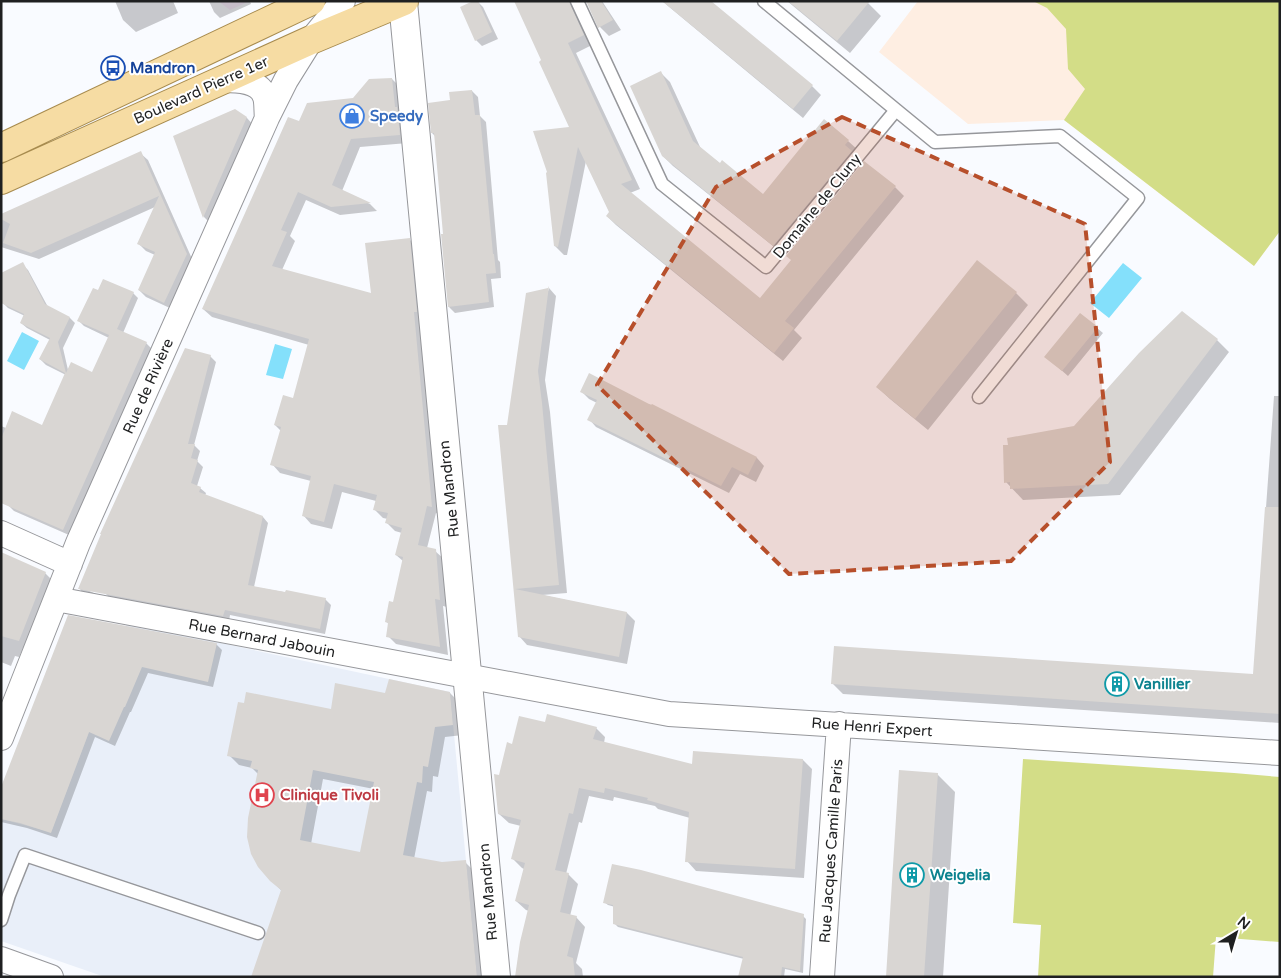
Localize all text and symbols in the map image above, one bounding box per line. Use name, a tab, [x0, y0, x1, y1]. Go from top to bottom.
street label: Boulevard Pierre 1er	[131, 52, 271, 128]
bus stop icon: Mandron	[100, 55, 126, 81]
place label: Mandron	[130, 59, 195, 77]
shop icon: Speedy	[339, 103, 365, 129]
place label: Speedy	[370, 107, 423, 126]
street label: Domaine de Cluny	[769, 150, 865, 262]
street label: Rue de Rivière	[119, 335, 177, 437]
street label: Rue Mandron	[435, 440, 463, 538]
street label: Rue Bernard Jabouin	[187, 615, 337, 661]
building icon: Vanillier	[1104, 671, 1130, 697]
place label: Vanillier	[1134, 675, 1191, 693]
street label: Rue Henri Expert	[811, 714, 933, 740]
street label: Rue Jacques Camille Paris	[816, 758, 846, 944]
hospital icon: Clinique Tivoli	[249, 782, 275, 808]
place label: Clinique Tivoli	[280, 786, 379, 805]
street label: Rue Mandron	[475, 843, 501, 941]
building icon: Weigelia	[899, 862, 925, 888]
place label: Weigelia	[930, 866, 991, 885]
north arrow	[1211, 908, 1261, 958]
text: N	[1234, 913, 1253, 933]

